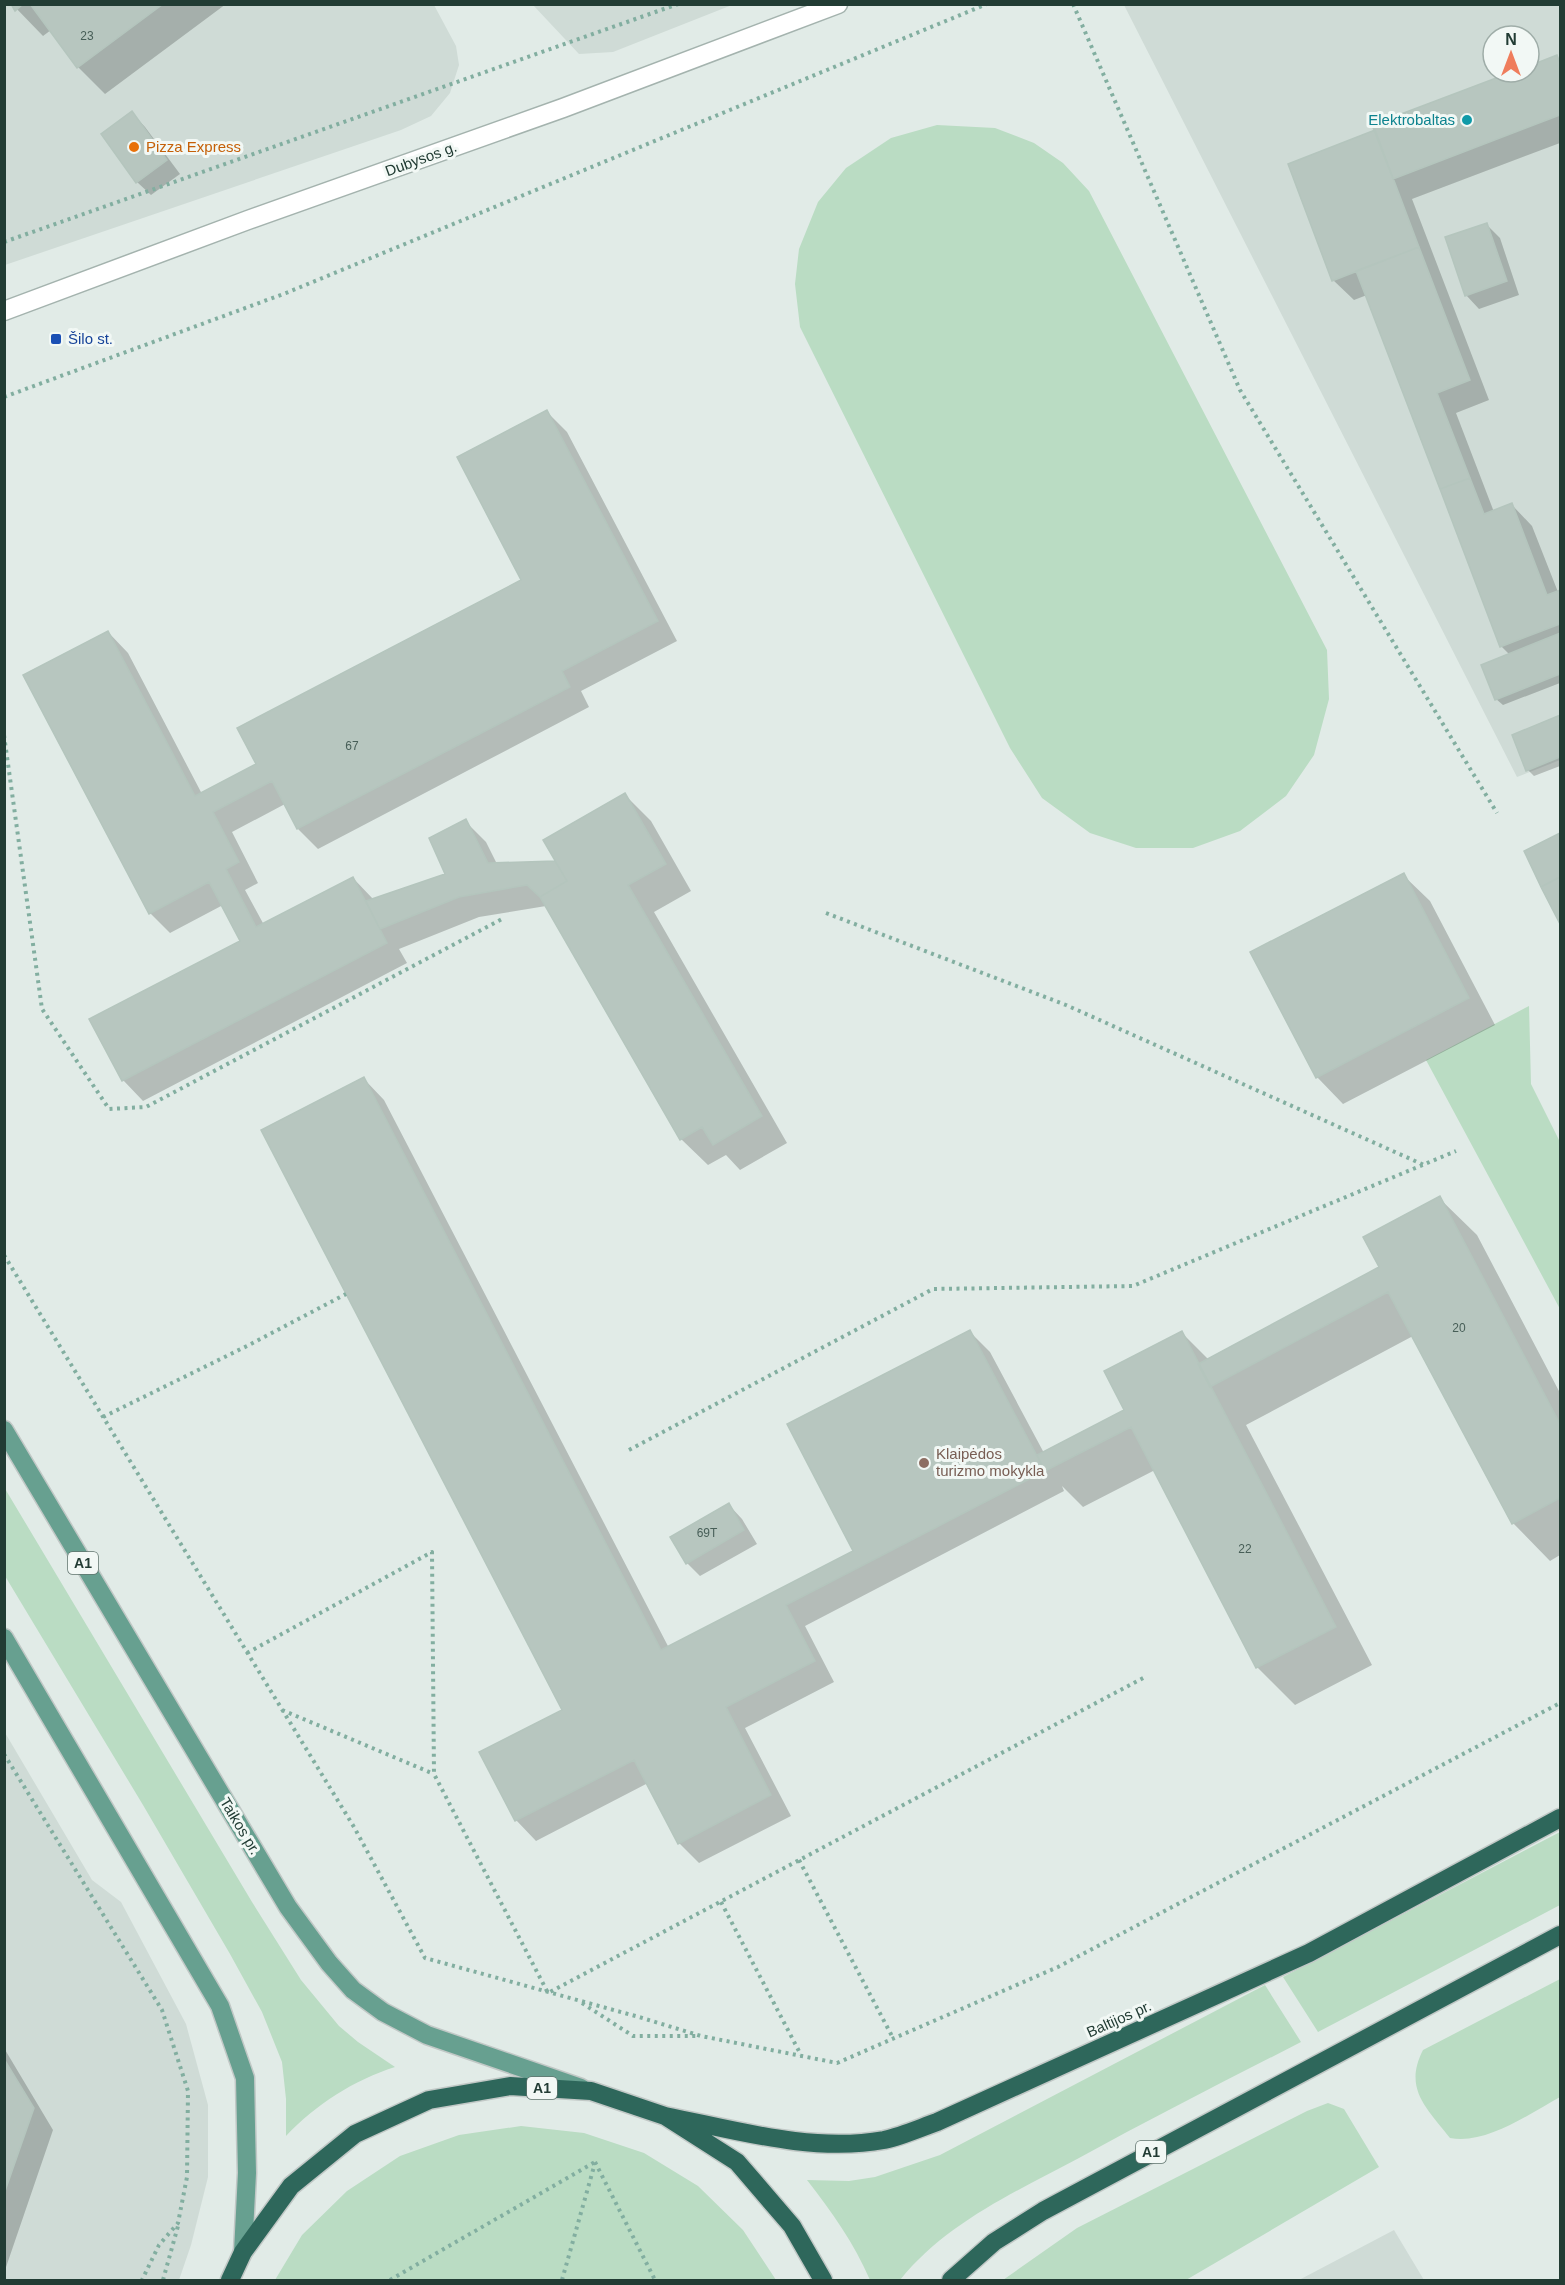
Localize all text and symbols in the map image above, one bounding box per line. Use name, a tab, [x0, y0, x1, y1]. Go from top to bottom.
north arrow	[1481, 24, 1541, 84]
house number: 23	[80, 29, 94, 43]
text: N	[1505, 31, 1517, 48]
place label: Elektrobaltas	[1368, 111, 1455, 128]
marker: Elektrobaltas	[1460, 113, 1474, 127]
place label: Pizza Express	[146, 138, 241, 155]
street label: Dubysos g.	[383, 138, 459, 179]
marker: Pizza Express	[127, 140, 141, 154]
place label: Šilo st.	[68, 330, 113, 347]
marker: Šilo st.	[49, 332, 63, 346]
house number: 67	[345, 739, 359, 753]
house number: 20	[1452, 1321, 1466, 1335]
place label: Klaipėdos turizmo mokykla	[936, 1445, 1045, 1479]
marker: Klaipėdos turizmo mokykla	[917, 1456, 931, 1470]
house number: 69T	[697, 1526, 718, 1540]
house number: 22	[1238, 1542, 1252, 1556]
road number: A1	[68, 1552, 98, 1574]
street label: Taikos pr.	[217, 1794, 264, 1857]
street label: Baltijos pr.	[1084, 1997, 1154, 2040]
road number: A1	[527, 2077, 557, 2099]
road number: A1	[1136, 2141, 1166, 2163]

